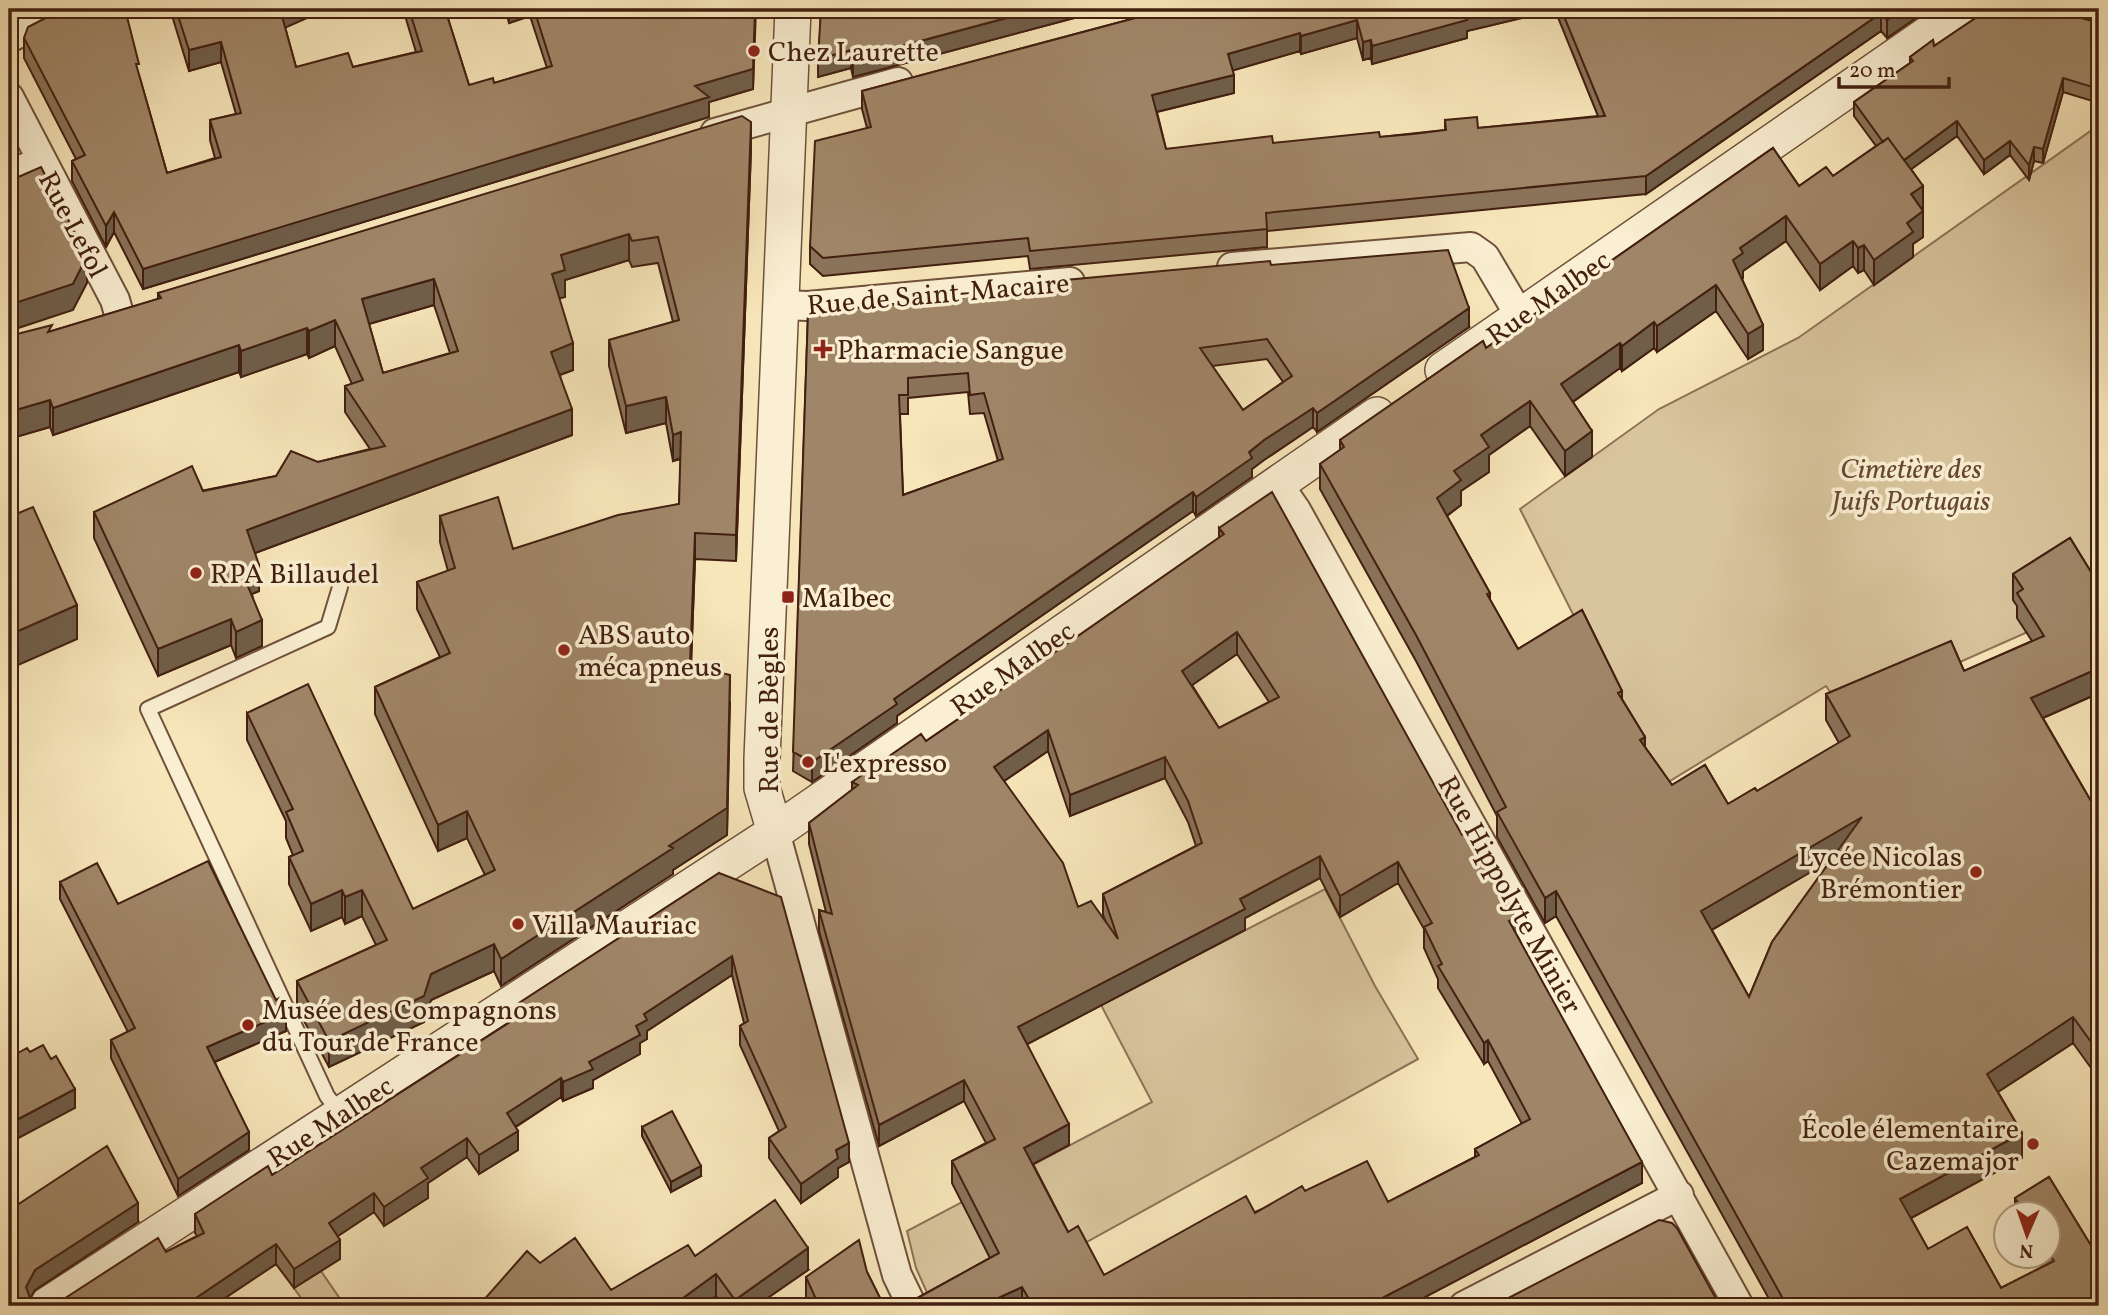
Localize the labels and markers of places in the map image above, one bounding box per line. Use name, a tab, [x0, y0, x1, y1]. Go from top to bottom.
place label: Chez Laurette	[768, 34, 939, 73]
marker: Chez Laurette	[746, 43, 762, 59]
place label: Pharmacie Sangue	[837, 332, 1064, 371]
marker: Pharmacie Sangue	[815, 341, 831, 357]
place label: RPA Billaudel	[210, 556, 379, 595]
marker: RPA Billaudel	[188, 565, 204, 581]
place label: Malbec	[802, 580, 892, 619]
marker: Malbec	[780, 589, 796, 605]
place label: ABS auto méca pneus	[578, 617, 722, 688]
marker: ABS auto méca pneus	[556, 642, 572, 658]
place label: L'expresso	[822, 745, 947, 784]
marker: L'expresso	[800, 754, 816, 770]
place label: Lycée Nicolas Brémontier	[1798, 839, 1962, 910]
marker: Lycée Nicolas Brémontier	[1968, 864, 1984, 880]
place label: Villa Mauriac	[532, 907, 697, 946]
marker: Villa Mauriac	[510, 916, 526, 932]
place label: Musée des Compagnons du Tour de France	[262, 992, 557, 1063]
marker: Musée des Compagnons du Tour de France	[240, 1017, 256, 1033]
place label: École élementaire Cazemajor	[1801, 1111, 2019, 1182]
marker: École élementaire Cazemajor	[2025, 1136, 2041, 1152]

